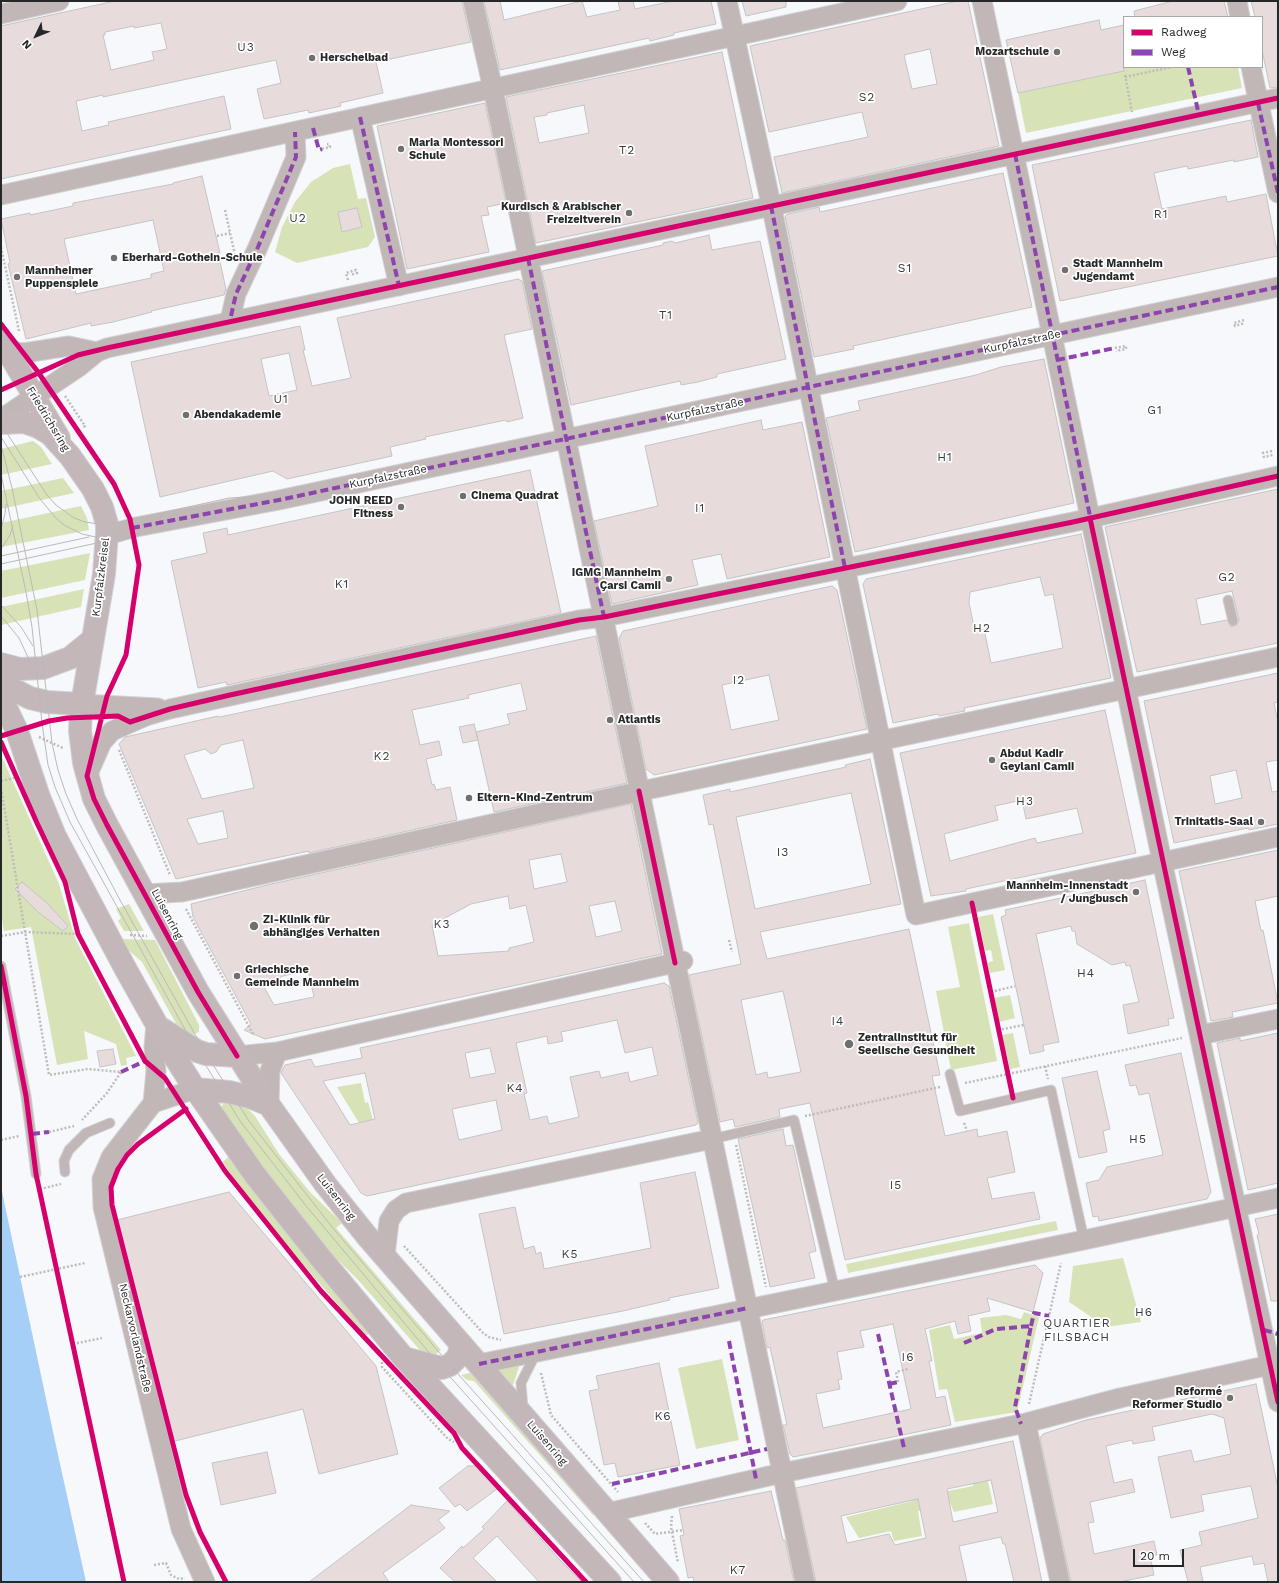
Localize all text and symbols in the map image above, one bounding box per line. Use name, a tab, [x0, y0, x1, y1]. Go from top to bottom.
north arrow	[16, 16, 56, 56]
legend	[1123, 16, 1263, 68]
text: Radweg	[1161, 25, 1206, 39]
text: N	[19, 37, 34, 52]
district label: U3	[237, 40, 255, 54]
place label: Mozartschule	[975, 45, 1049, 59]
text: Weg	[1161, 45, 1185, 59]
marker: Mozartschule	[1052, 47, 1062, 57]
place label: Herschelbad	[320, 51, 388, 65]
marker: Herschelbad	[307, 53, 317, 63]
district label: S2	[859, 90, 875, 104]
place label: Maria Montessori Schule	[409, 136, 504, 162]
district label: T2	[619, 143, 635, 157]
marker: Maria Montessori Schule	[396, 144, 406, 154]
place label: Kurdisch & Arabischer Freizeitverein	[501, 200, 621, 226]
district label: R1	[1154, 207, 1168, 221]
marker: Kurdisch & Arabischer Freizeitverein	[624, 208, 634, 218]
district label: U2	[289, 211, 307, 225]
place label: Eberhard-Gothein-Schule	[122, 251, 263, 265]
marker: Eberhard-Gothein-Schule	[109, 253, 119, 263]
place label: Stadt Mannheim Jugendamt	[1073, 257, 1163, 283]
district label: S1	[898, 261, 912, 275]
place label: Mannheimer Puppenspiele	[25, 264, 98, 290]
marker: Stadt Mannheim Jugendamt	[1060, 265, 1070, 275]
marker: Mannheimer Puppenspiele	[12, 272, 22, 282]
district label: T1	[659, 308, 673, 322]
street label: Kurpfalzstraße	[982, 327, 1062, 357]
street label: Friedrichsring	[23, 384, 73, 454]
district label: U1	[273, 392, 289, 406]
street label: Kurpfalzstraße	[665, 395, 745, 425]
district label: G1	[1147, 403, 1163, 417]
place label: Abendakademie	[194, 408, 281, 422]
marker: Abendakademie	[181, 410, 191, 420]
district label: H1	[937, 450, 953, 464]
street label: Kurpfalzstraße	[348, 462, 428, 492]
place label: Cinema Quadrat	[471, 489, 559, 503]
marker: Cinema Quadrat	[458, 491, 468, 501]
place label: JOHN REED Fitness	[329, 494, 393, 520]
district label: I1	[695, 501, 705, 515]
marker: JOHN REED Fitness	[396, 502, 406, 512]
street label: Kurpfalzkreisel	[90, 537, 112, 617]
place label: IGMG Mannheim Çarsi Camii	[572, 566, 661, 592]
district label: G2	[1218, 570, 1236, 584]
marker: IGMG Mannheim Çarsi Camii	[664, 574, 674, 584]
district label: K1	[335, 577, 349, 591]
district label: H2	[973, 621, 991, 635]
district label: I2	[733, 673, 745, 687]
place label: Atlantis	[618, 713, 661, 727]
marker: Atlantis	[605, 715, 615, 725]
place label: Abdul Kadir Geylani Camii	[1000, 747, 1074, 773]
district label: K2	[374, 749, 390, 763]
marker: Abdul Kadir Geylani Camii	[987, 755, 997, 765]
place label: Eltern-Kind-Zentrum	[477, 791, 593, 805]
marker: Eltern-Kind-Zentrum	[464, 793, 474, 803]
district label: H3	[1016, 794, 1034, 808]
place label: Trinitatis-Saal	[1174, 815, 1253, 829]
marker: Trinitatis-Saal	[1256, 817, 1266, 827]
district label: I3	[777, 845, 789, 859]
place label: Mannheim-Innenstadt / Jungbusch	[1006, 879, 1128, 905]
street label: Luisenring	[148, 887, 186, 941]
marker: Mannheim-Innenstadt / Jungbusch	[1131, 887, 1141, 897]
place label: ZI-Klinik für abhängiges Verhalten	[263, 913, 380, 939]
district label: K3	[434, 917, 450, 931]
marker: ZI-Klinik für abhängiges Verhalten	[248, 920, 260, 932]
place label: Griechische Gemeinde Mannheim	[245, 963, 359, 989]
district label: H4	[1077, 966, 1095, 980]
marker: Griechische Gemeinde Mannheim	[232, 971, 242, 981]
district label: I4	[832, 1014, 844, 1028]
place label: Zentralinstitut für Seelische Gesundheit	[858, 1031, 975, 1057]
marker: Zentralinstitut für Seelische Gesundheit	[843, 1038, 855, 1050]
district label: K4	[506, 1081, 524, 1095]
district label: H5	[1129, 1132, 1147, 1146]
street label: Luisenring	[314, 1171, 358, 1223]
district label: I5	[890, 1178, 902, 1192]
district label: K5	[562, 1247, 578, 1261]
street label: Neckarvorlandstraße	[116, 1282, 154, 1394]
district label: H6	[1135, 1305, 1153, 1319]
district label: QUARTIER FILSBACH	[1043, 1316, 1111, 1344]
district label: I6	[902, 1350, 914, 1364]
place label: Reformé Reformer Studio	[1132, 1385, 1222, 1411]
marker: Reformé Reformer Studio	[1225, 1393, 1235, 1403]
district label: K6	[654, 1409, 672, 1423]
street label: Luisenring	[524, 1418, 570, 1468]
scale bar	[1135, 1541, 1186, 1567]
text: 20 m	[1140, 1549, 1170, 1563]
district label: K7	[730, 1563, 746, 1577]

